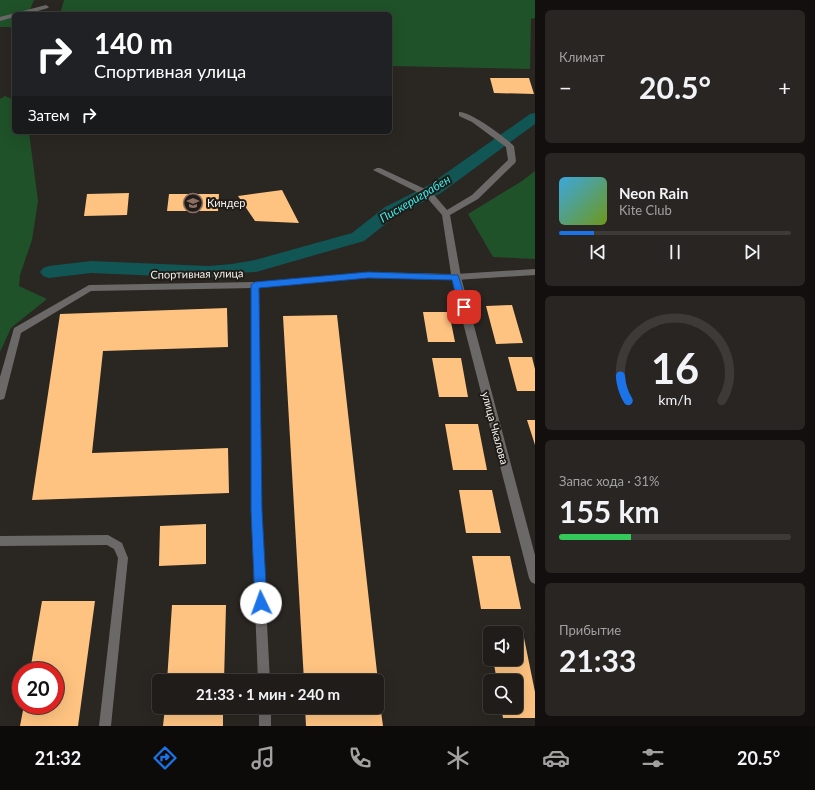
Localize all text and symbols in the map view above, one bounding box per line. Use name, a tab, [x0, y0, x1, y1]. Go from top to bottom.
text: 140 m	[94, 26, 173, 60]
icon: right	[28, 28, 80, 80]
text: Климат	[559, 49, 605, 65]
text: Спортивная улица	[94, 60, 246, 82]
text: 20.5°	[639, 69, 711, 105]
text: −	[559, 74, 572, 101]
text: +	[778, 74, 791, 101]
icon: right	[78, 104, 100, 126]
text: Затем	[28, 106, 70, 124]
water label: Пискериграбен	[377, 172, 453, 226]
text: Neon Rain	[619, 184, 688, 202]
school or university icon: Киндер	[182, 192, 204, 214]
place label: Киндер	[207, 196, 246, 209]
text: Kite Club	[619, 202, 672, 218]
icon: previous	[587, 241, 609, 263]
icon: pause	[664, 241, 686, 263]
icon: next	[741, 241, 763, 263]
street label: Спортивная улица	[150, 266, 244, 281]
pin	[447, 290, 481, 324]
icon: arrive	[453, 296, 475, 318]
text: 16	[651, 343, 699, 393]
street label: улица Чкалова	[480, 390, 511, 466]
text: km/h	[658, 391, 692, 408]
text: Запас хода · 31%	[559, 473, 660, 489]
text: 155 km	[559, 493, 660, 529]
position arrow	[240, 582, 282, 624]
text: Прибытие	[559, 622, 621, 638]
map controls	[483, 626, 523, 714]
button: sound	[483, 626, 523, 666]
text: 21:33	[559, 642, 636, 678]
speed limit sign: 20	[12, 662, 64, 714]
button: search	[483, 674, 523, 714]
text: 21:33 · 1 мин · 240 m	[196, 685, 340, 703]
icon: directions	[151, 744, 179, 772]
icon: music	[249, 744, 277, 772]
icon: phone	[346, 744, 374, 772]
icon: climate	[444, 744, 472, 772]
icon: car	[542, 744, 570, 772]
icon: filters	[639, 744, 667, 772]
text: 21:32	[35, 747, 81, 769]
text: 20.5°	[737, 747, 780, 769]

